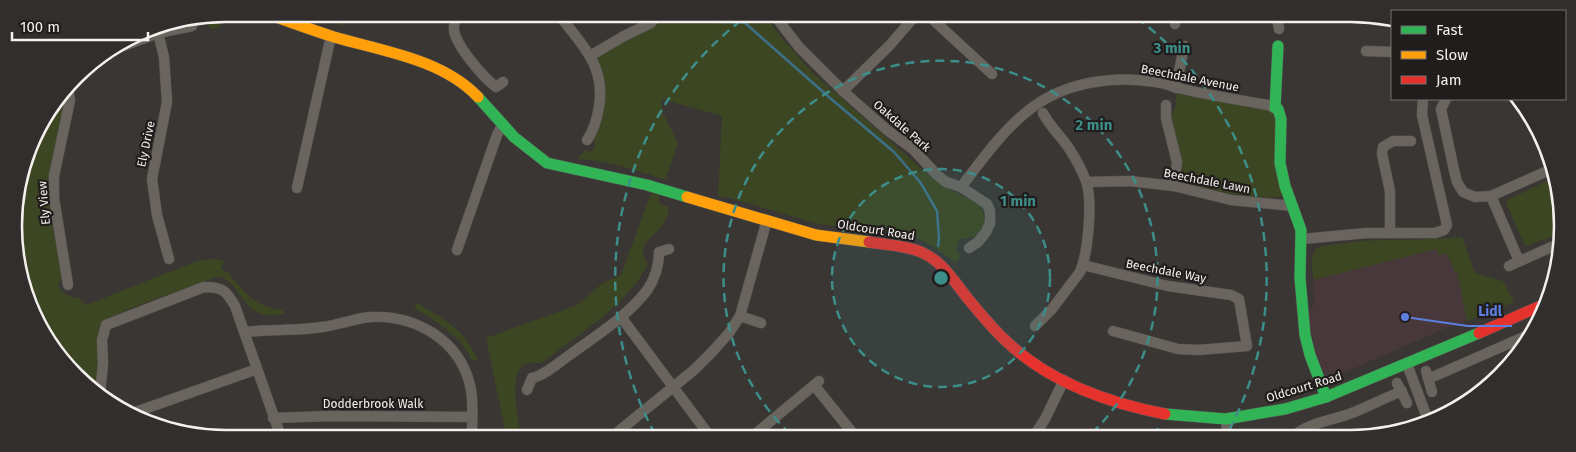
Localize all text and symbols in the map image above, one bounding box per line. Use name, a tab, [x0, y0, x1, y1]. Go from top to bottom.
scale bar	[12, 10, 149, 42]
legend	[1391, 10, 1566, 100]
text: 100 m	[20, 18, 60, 36]
text: Fast	[1436, 21, 1463, 39]
text: 3 min	[1153, 39, 1190, 57]
text: Slow	[1436, 46, 1468, 64]
street label: Beechdale Avenue	[1140, 62, 1240, 94]
text: Jam	[1436, 71, 1462, 89]
street label: Oakdale Park	[871, 97, 934, 155]
text: 2 min	[1076, 116, 1112, 134]
street label: Ely Drive	[134, 120, 158, 168]
street label: Beechdale Lawn	[1163, 166, 1251, 196]
street label: Ely View	[35, 180, 53, 226]
text: 1 min	[1000, 192, 1036, 210]
street label: Oldcourt Road	[836, 217, 916, 243]
street label: Beechdale Way	[1125, 256, 1208, 286]
centre of rings	[932, 269, 950, 287]
callout: Lidl	[1468, 297, 1512, 326]
text: Lidl	[1478, 303, 1503, 320]
street label: Oldcourt Road	[1265, 369, 1343, 405]
street label: Dodderbrook Walk	[323, 397, 424, 411]

